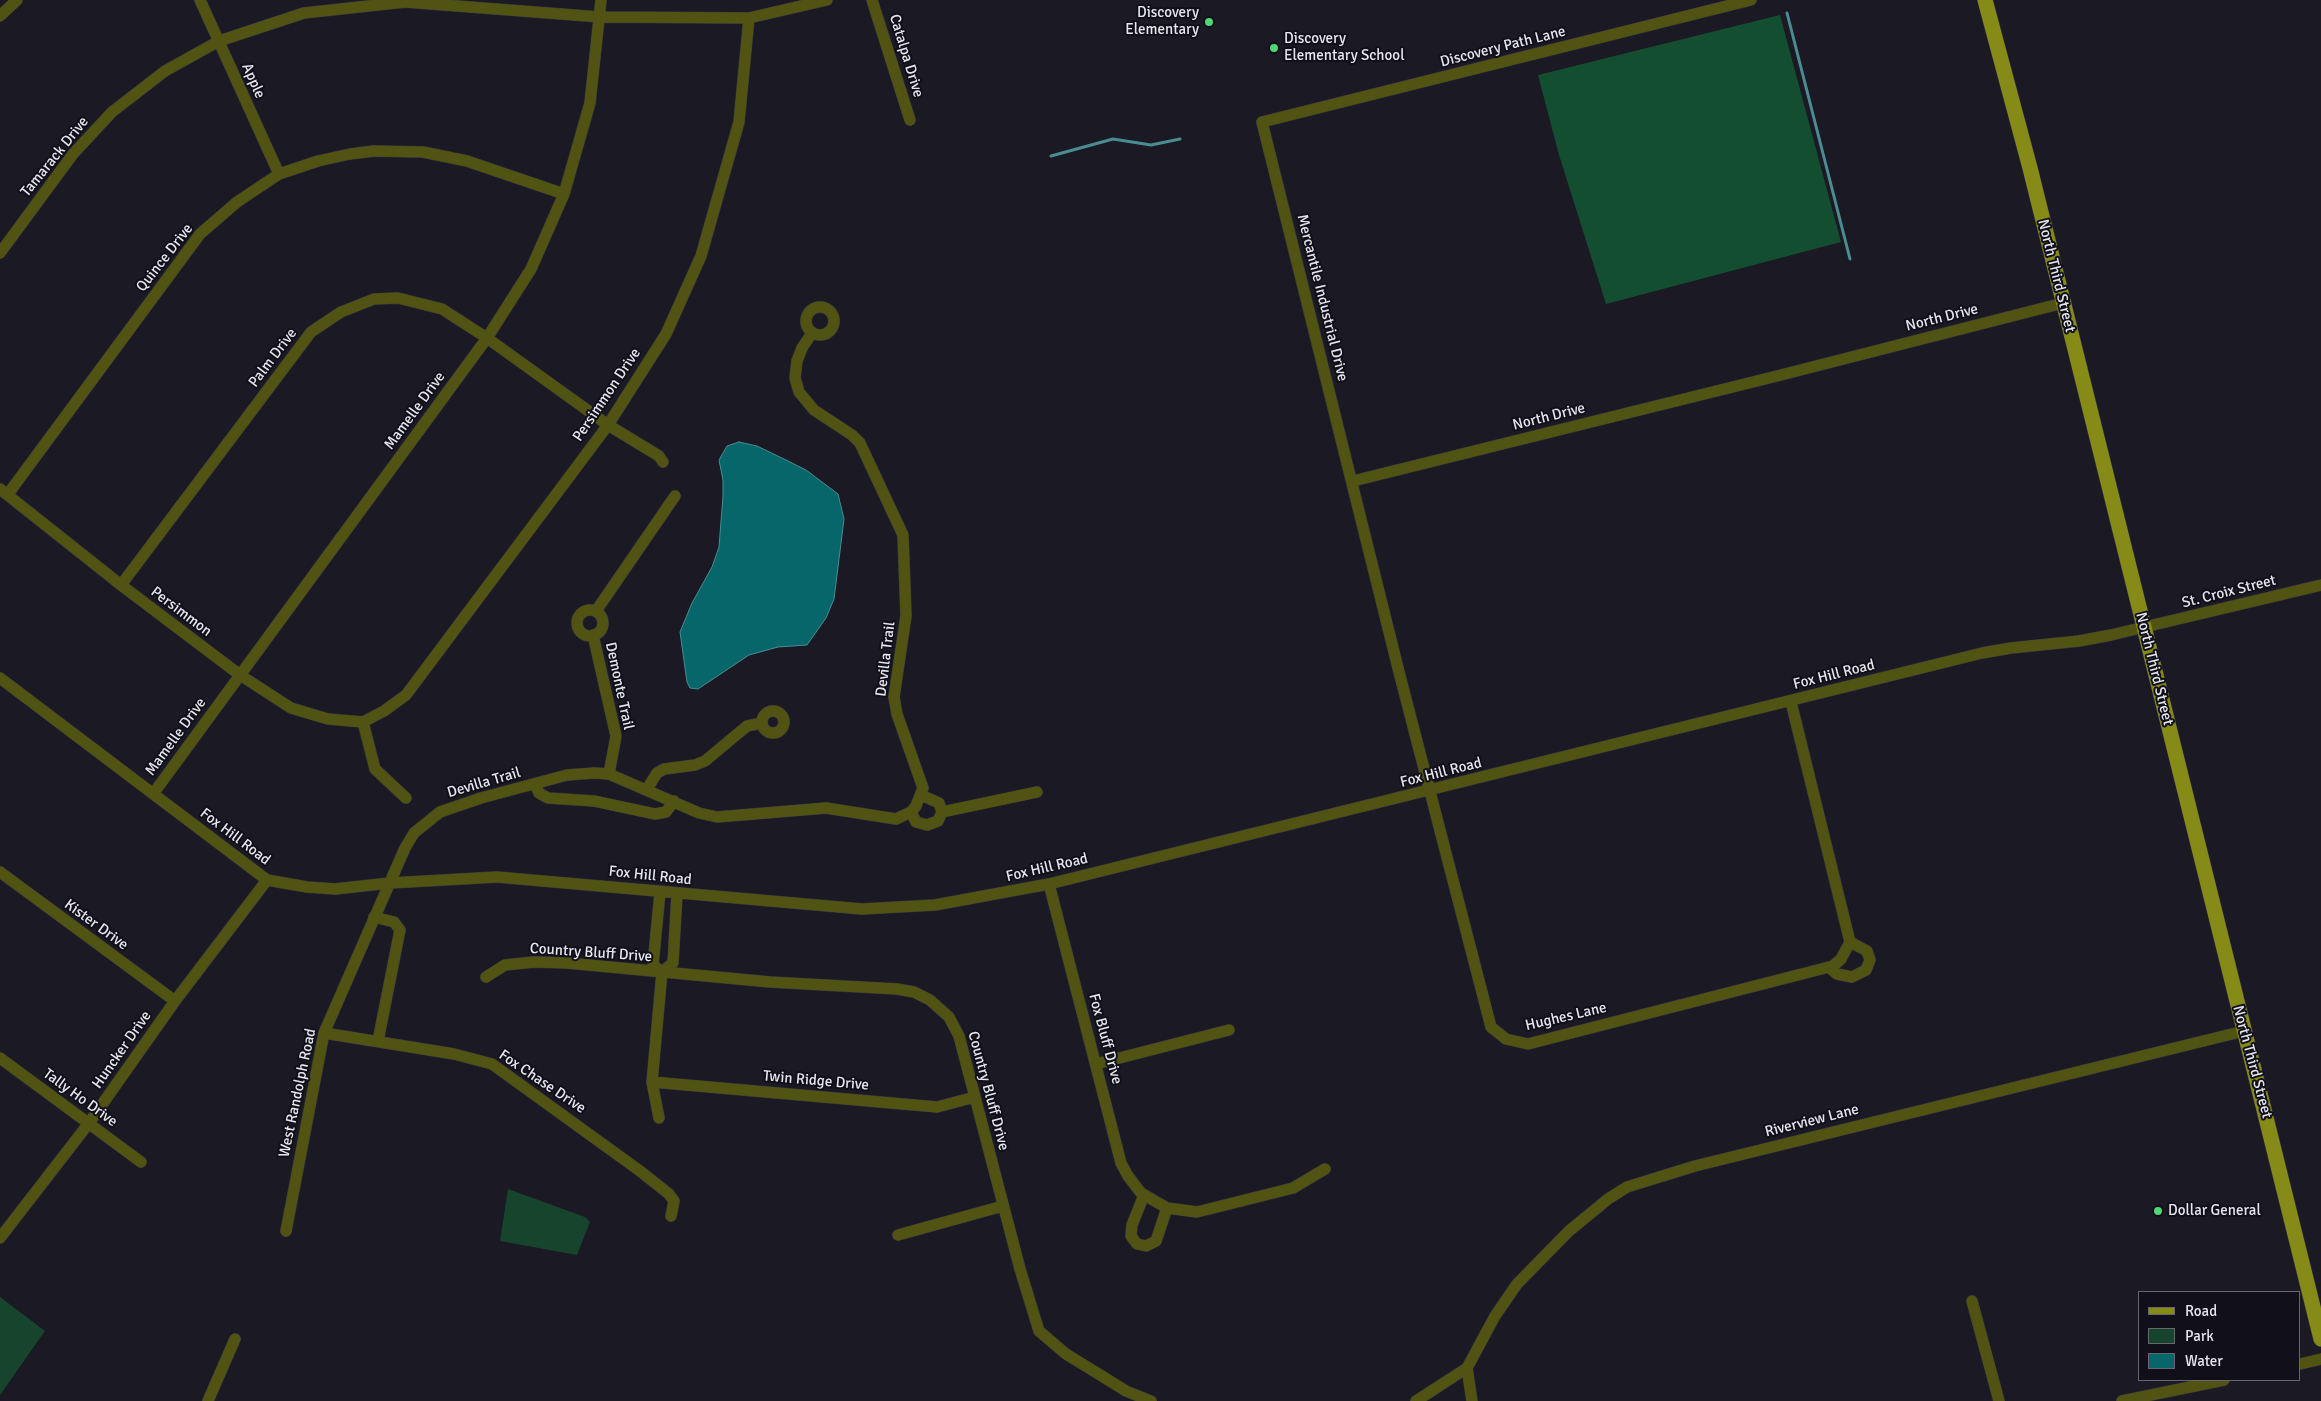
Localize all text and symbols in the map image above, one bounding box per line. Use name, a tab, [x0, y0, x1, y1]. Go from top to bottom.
place label: Discovery Elementary	[1125, 4, 1199, 39]
street label: Catalpa Drive	[885, 12, 927, 100]
marker: Discovery Elementary	[1203, 16, 1215, 28]
street label: Discovery Path Lane	[1438, 23, 1568, 71]
place label: Discovery Elementary School	[1284, 30, 1405, 65]
marker: Discovery Elementary School	[1268, 42, 1280, 54]
street label: Apple	[237, 61, 269, 101]
street label: Tamarack Drive	[17, 113, 93, 201]
street label: Mercantile Industrial Drive	[1293, 213, 1351, 383]
street label: North Third Street	[2033, 218, 2079, 334]
street label: Quince Drive	[133, 220, 197, 296]
street label: North Drive	[1904, 300, 1980, 336]
street label: Palm Drive	[245, 325, 301, 391]
street label: Persimmon Drive	[569, 345, 645, 445]
street label: Mamelle Drive	[381, 368, 449, 454]
street label: North Drive	[1511, 399, 1587, 435]
street label: St. Croix Street	[2180, 572, 2278, 612]
street label: Persimmon	[147, 583, 215, 641]
street label: North Third Street	[2131, 611, 2177, 727]
street label: Devilla Trail	[872, 620, 900, 698]
street label: Demonte Trail	[601, 640, 637, 732]
street label: Fox Hill Road	[1791, 656, 1877, 694]
street label: Mamelle Drive	[142, 694, 210, 780]
street label: Fox Hill Road	[1398, 754, 1484, 792]
street label: Devilla Trail	[445, 764, 523, 802]
street label: Fox Hill Road	[196, 805, 274, 869]
street label: Fox Hill Road	[1004, 850, 1090, 886]
street label: Fox Hill Road	[608, 863, 692, 889]
street label: Kister Drive	[61, 896, 131, 954]
street label: Country Bluff Drive	[529, 940, 653, 966]
street label: Fox Bluff Drive	[1084, 992, 1126, 1086]
street label: Hughes Lane	[1524, 999, 1608, 1035]
street label: North Third Street	[2228, 1004, 2276, 1120]
street label: Huncker Drive	[89, 1008, 155, 1092]
street label: West Randolph Road	[276, 1027, 320, 1159]
street label: Country Bluff Drive	[963, 1029, 1013, 1153]
street label: Fox Chase Drive	[495, 1046, 589, 1118]
street label: Tally Ho Drive	[39, 1065, 121, 1131]
street label: Twin Ridge Drive	[762, 1067, 870, 1095]
street label: Riverview Lane	[1763, 1101, 1861, 1141]
place label: Dollar General	[2168, 1202, 2261, 1220]
marker: Dollar General	[2152, 1205, 2164, 1217]
legend	[2138, 1291, 2301, 1381]
text: Road	[2185, 1302, 2217, 1320]
text: Park	[2185, 1327, 2214, 1345]
text: Water	[2185, 1352, 2223, 1370]

